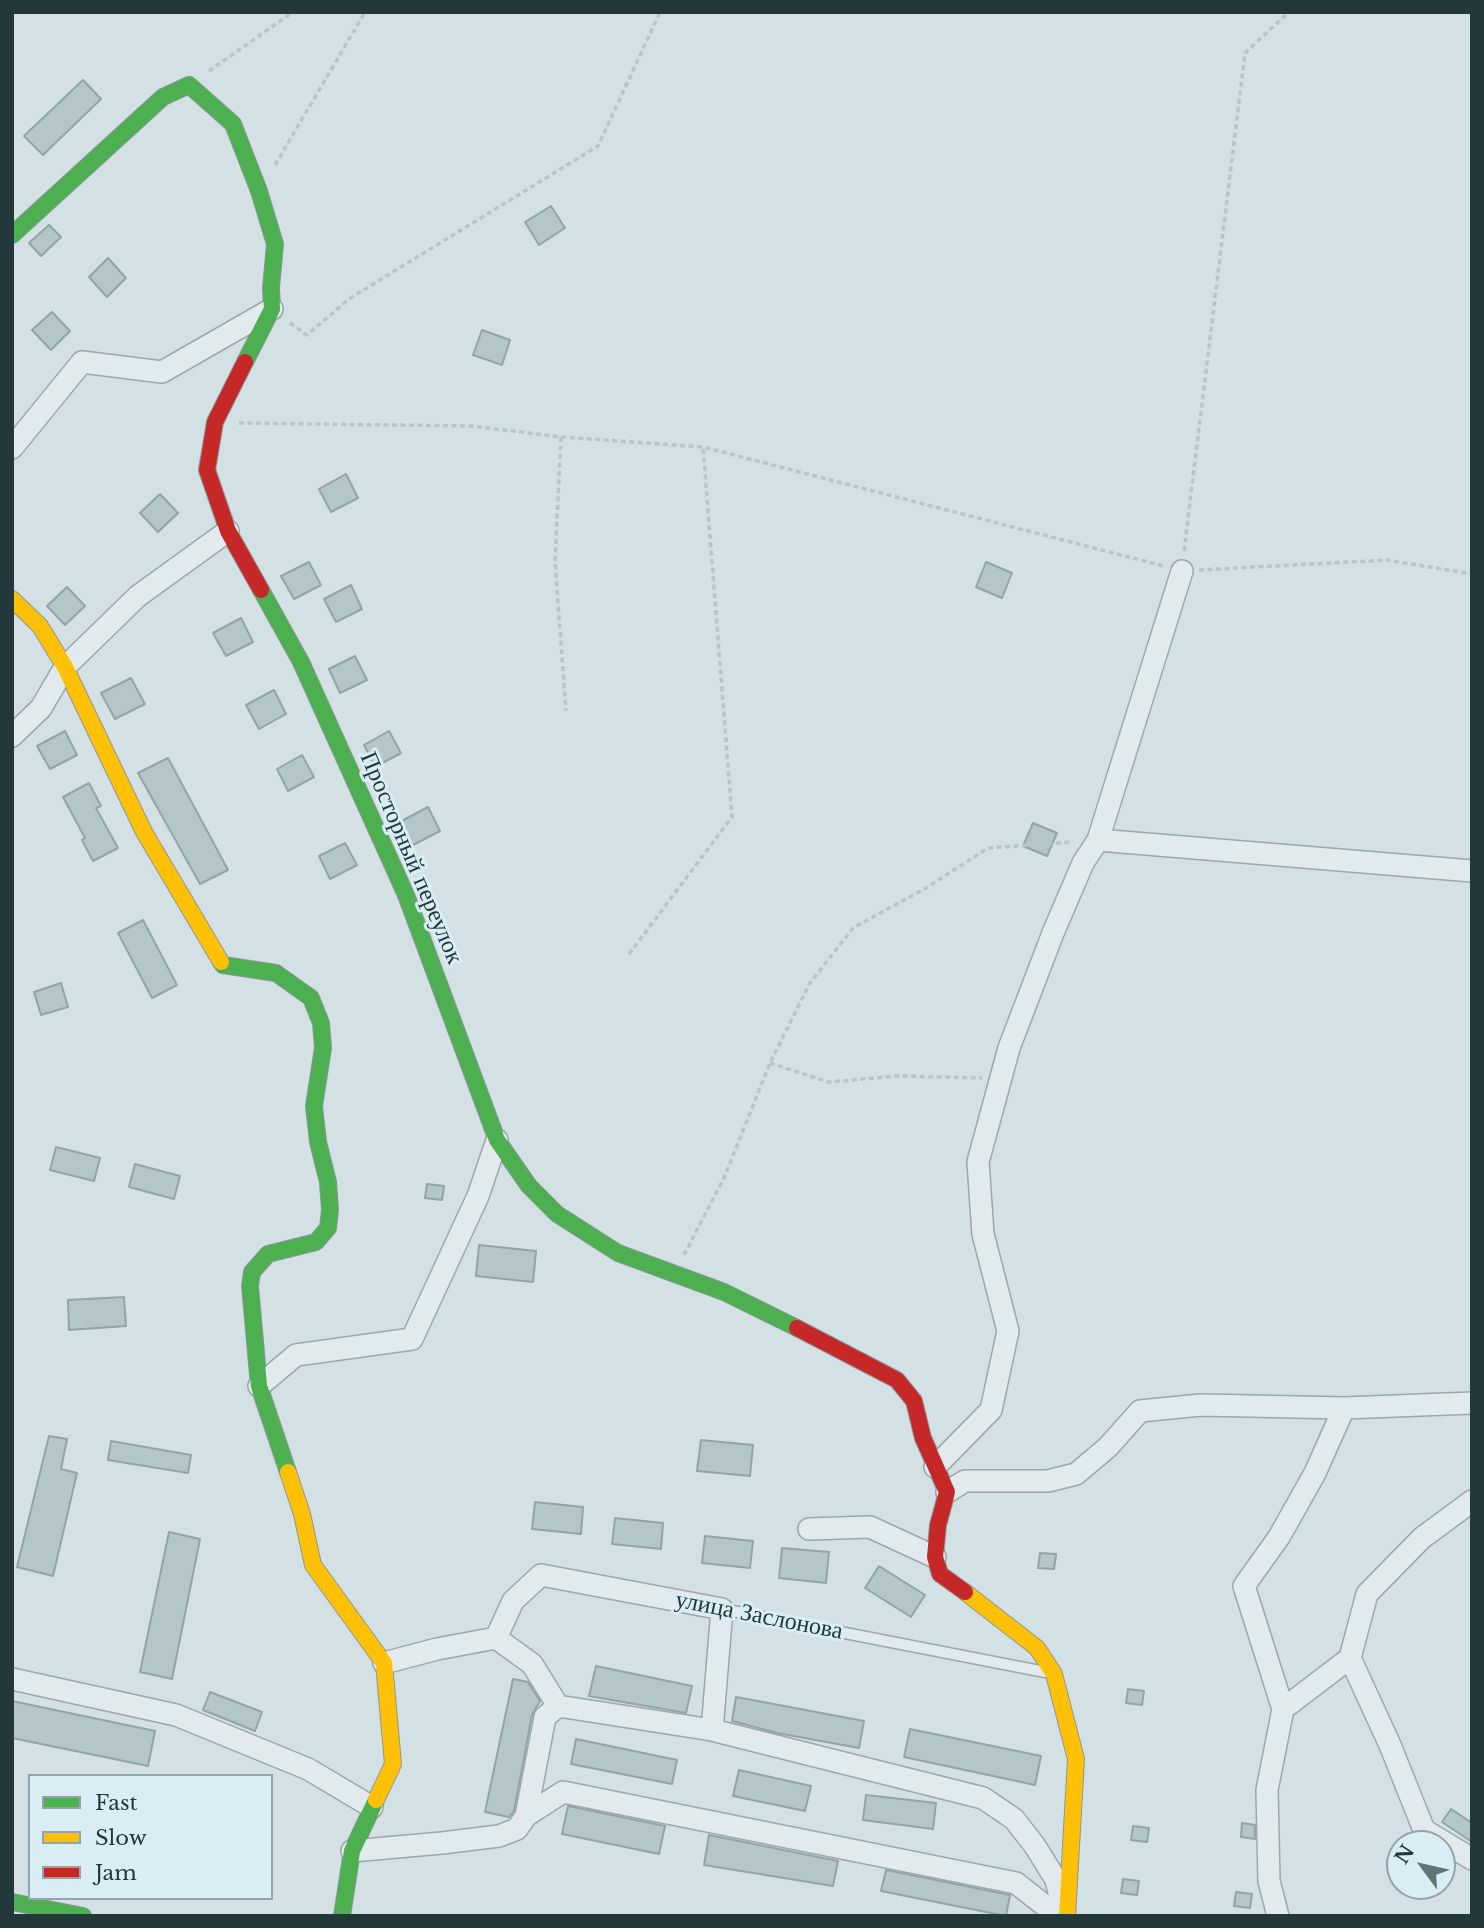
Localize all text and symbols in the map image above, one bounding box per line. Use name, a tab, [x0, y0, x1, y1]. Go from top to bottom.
street label: Просторный переулок	[353, 748, 469, 968]
street label: улица Заслонова	[673, 1586, 845, 1646]
legend	[28, 1774, 273, 1900]
text: Fast	[95, 1790, 137, 1816]
text: Slow	[95, 1825, 147, 1851]
north arrow	[1386, 1830, 1456, 1900]
text: N	[1390, 1841, 1419, 1868]
text: Jam	[95, 1860, 137, 1886]

